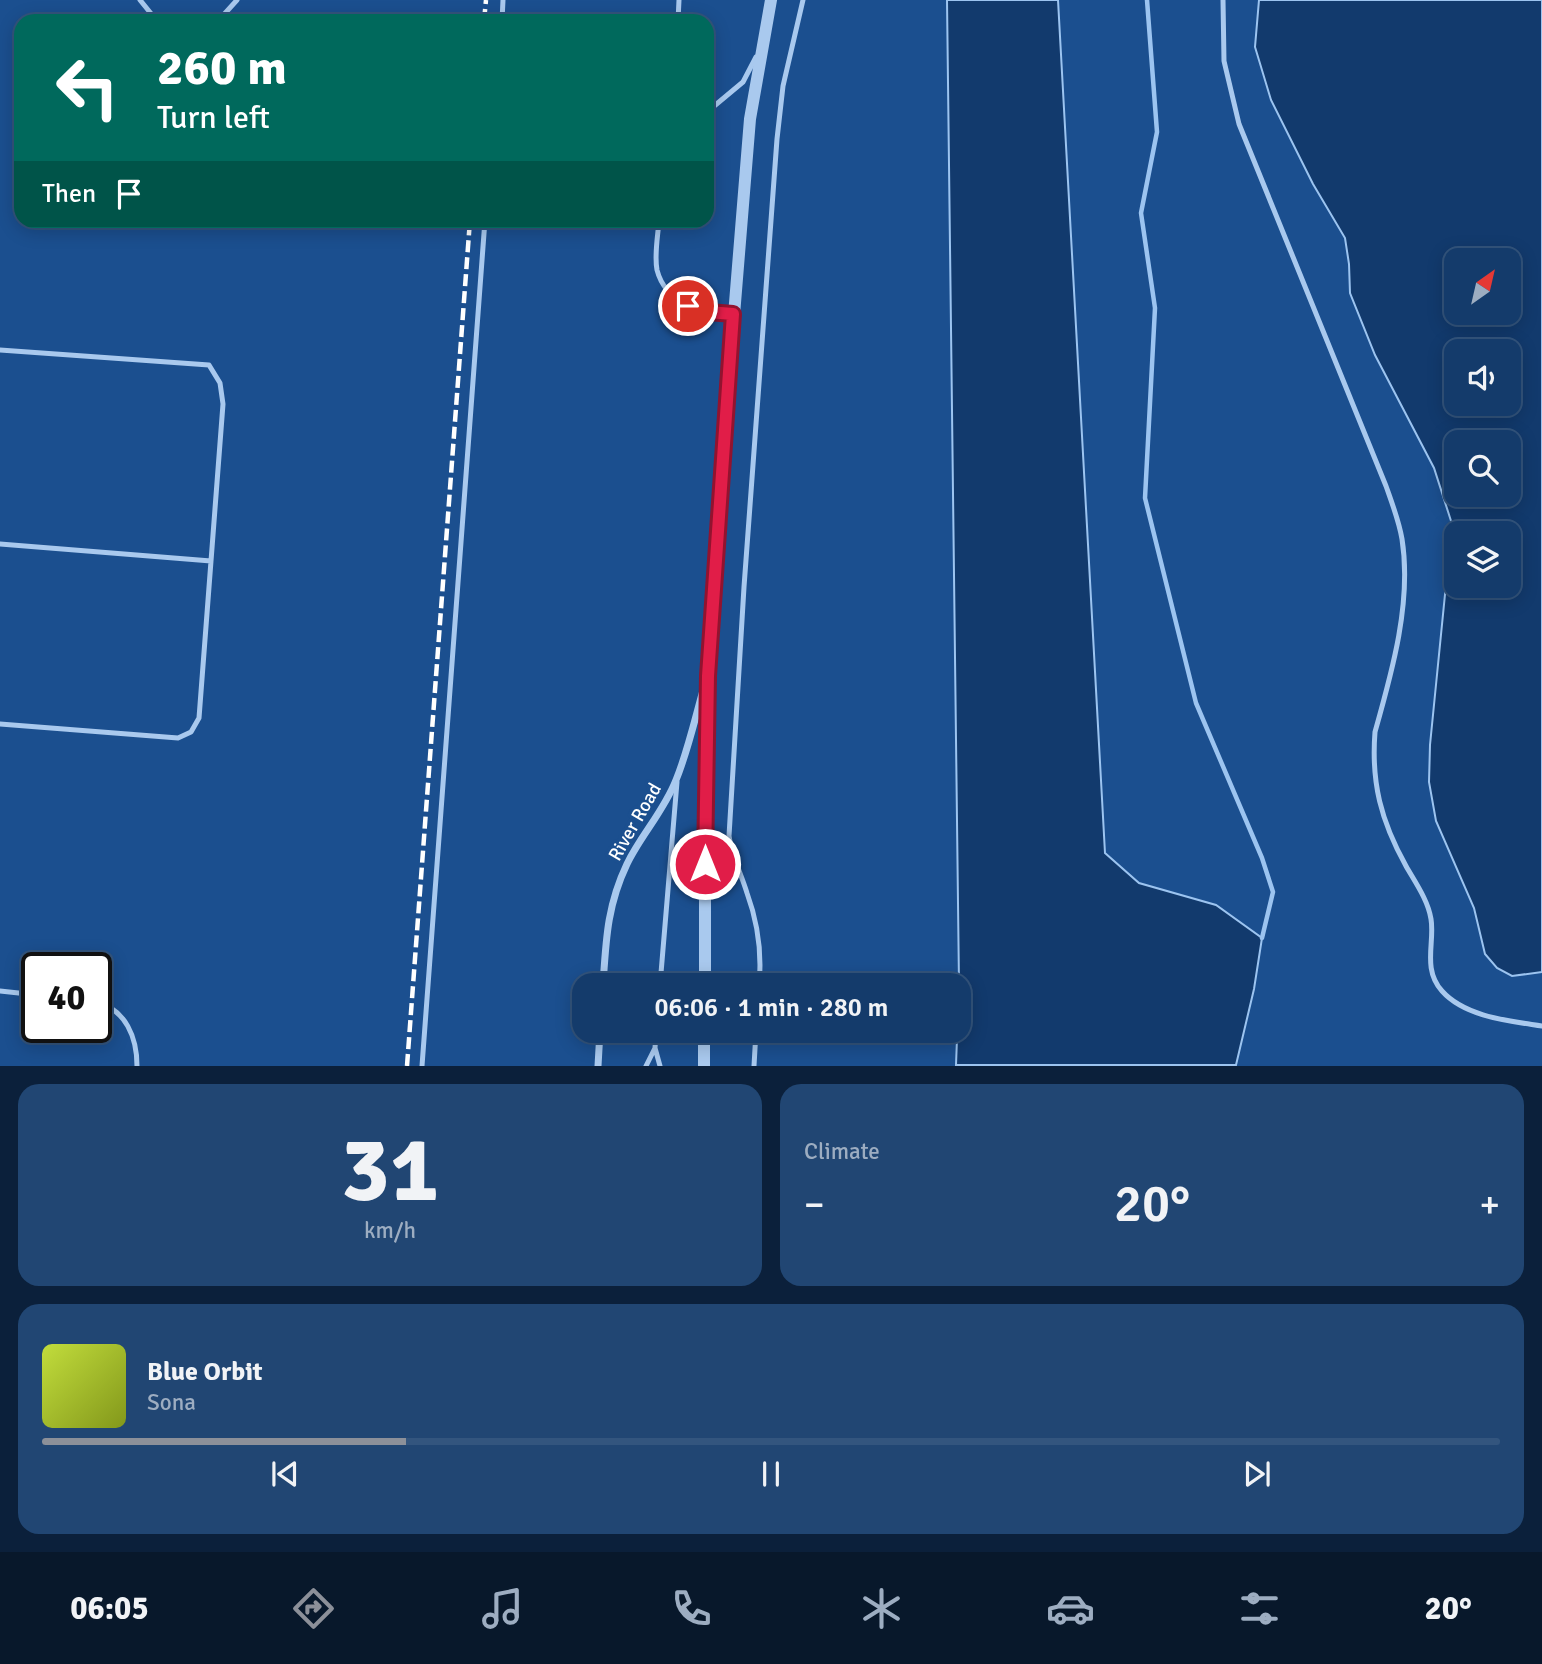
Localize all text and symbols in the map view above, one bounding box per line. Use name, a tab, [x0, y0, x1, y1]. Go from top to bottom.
text: 260 m	[157, 38, 287, 98]
icon: left	[42, 42, 133, 133]
text: Turn left	[157, 98, 270, 137]
icon: arrive	[110, 175, 148, 213]
text: Then	[42, 178, 96, 210]
north arrow	[1444, 248, 1521, 326]
map controls	[1444, 248, 1521, 598]
pin	[658, 276, 718, 336]
icon: arrive	[669, 287, 707, 325]
button: sound	[1444, 339, 1521, 416]
button: search	[1444, 430, 1521, 507]
button: layers	[1444, 521, 1521, 598]
street label: River Road	[603, 779, 667, 865]
position arrow	[668, 827, 742, 901]
speed limit sign: 40	[21, 952, 112, 1043]
text: 06:06 · 1 min · 280 m	[655, 992, 888, 1024]
text: 31	[341, 1114, 439, 1227]
text: Climate	[804, 1137, 880, 1166]
text: 20°	[1114, 1172, 1190, 1236]
text: −	[804, 1181, 825, 1228]
text: +	[1479, 1181, 1500, 1228]
text: km/h	[364, 1216, 416, 1245]
text: Blue Orbit	[147, 1356, 263, 1388]
text: Sona	[147, 1388, 196, 1417]
icon: previous	[266, 1455, 304, 1493]
icon: pause	[752, 1455, 790, 1493]
icon: next	[1238, 1455, 1276, 1493]
icon: directions	[289, 1584, 338, 1633]
icon: music	[478, 1584, 527, 1633]
icon: phone	[667, 1584, 716, 1633]
icon: climate	[857, 1584, 906, 1633]
icon: car	[1046, 1584, 1095, 1633]
icon: filters	[1235, 1584, 1284, 1633]
text: 06:05	[70, 1589, 149, 1628]
text: 20°	[1424, 1589, 1472, 1628]

